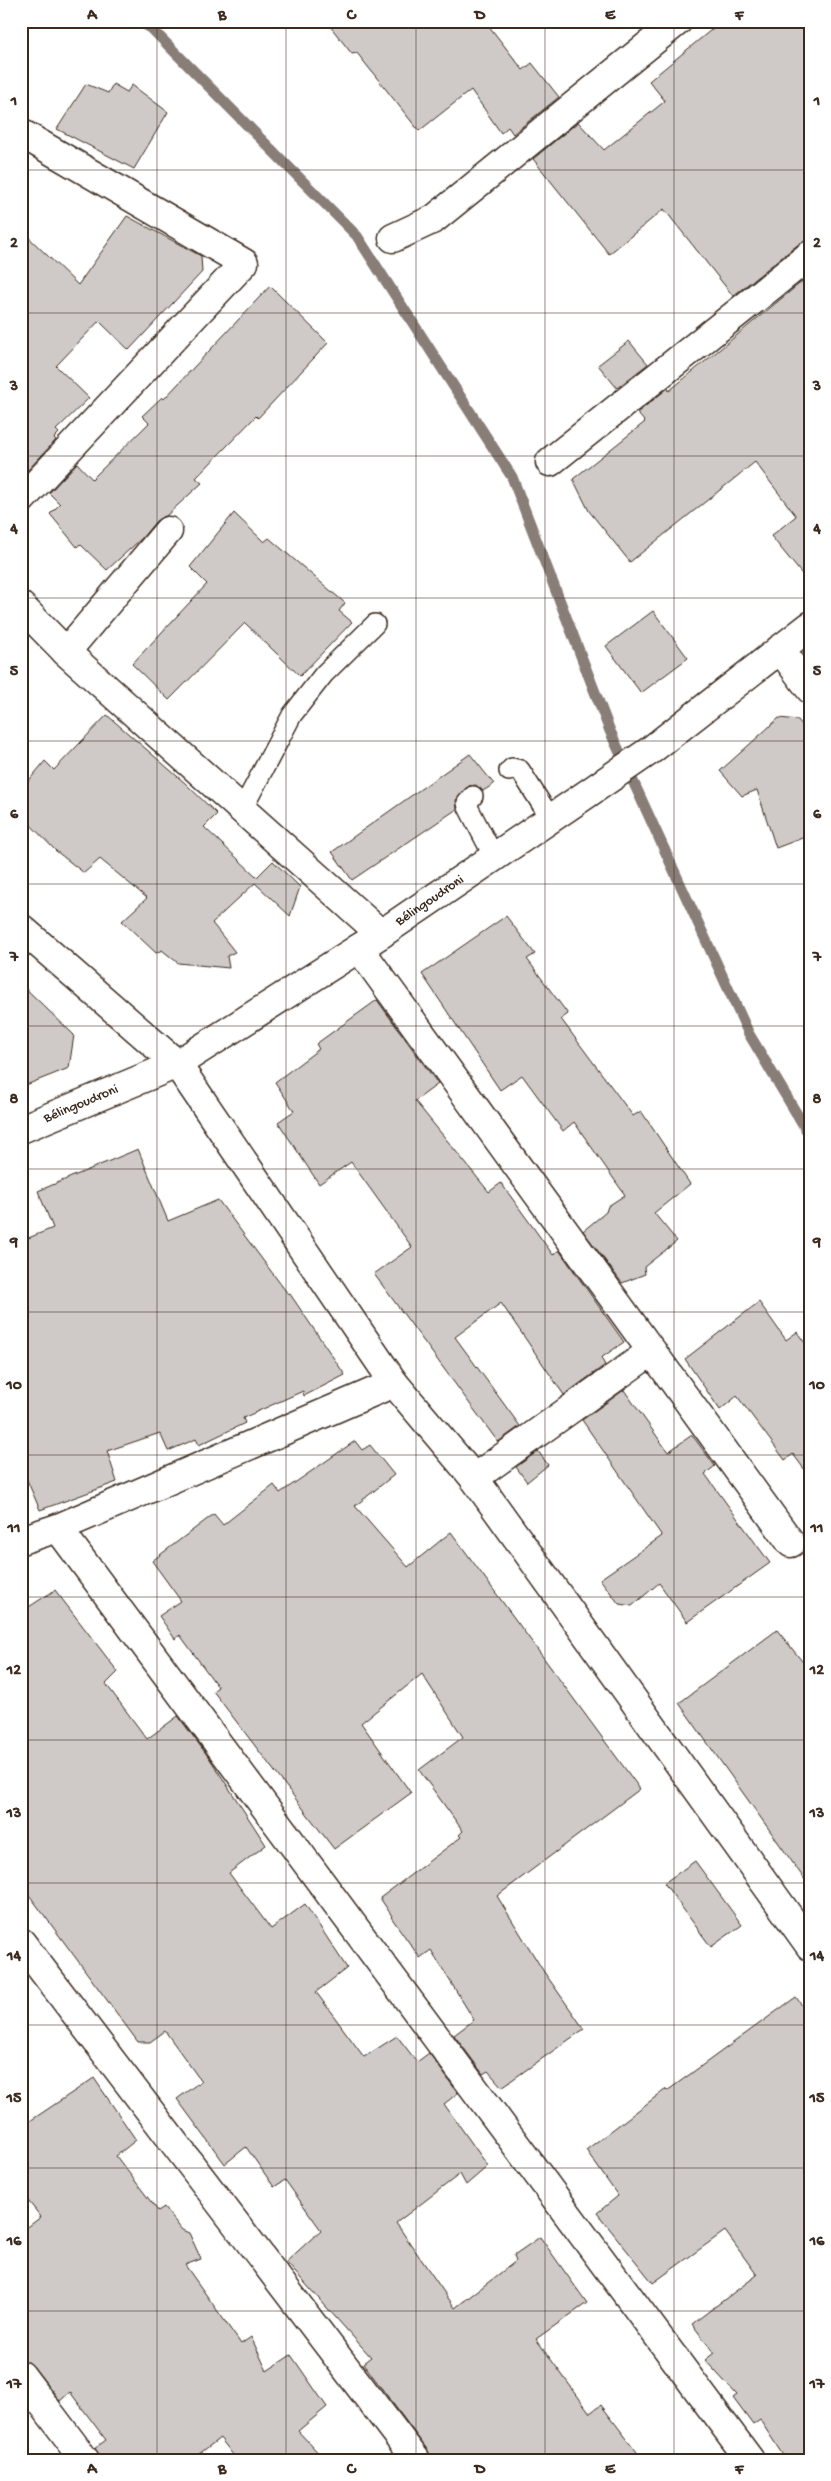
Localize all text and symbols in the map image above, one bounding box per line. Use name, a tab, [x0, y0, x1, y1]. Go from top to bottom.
text: A	[86, 7, 98, 26]
text: B	[217, 7, 227, 26]
text: C	[346, 7, 357, 26]
text: D	[473, 7, 486, 26]
text: E	[605, 7, 616, 26]
text: F	[734, 7, 745, 26]
text: 1	[10, 93, 17, 112]
text: 1	[813, 93, 820, 112]
text: 2	[10, 235, 18, 254]
text: 2	[813, 235, 821, 254]
text: 3	[9, 378, 18, 397]
text: 3	[812, 378, 821, 397]
text: 4	[9, 521, 18, 540]
text: 4	[812, 521, 821, 540]
text: 5	[10, 663, 19, 682]
text: 5	[813, 663, 822, 682]
text: 6	[10, 806, 19, 825]
text: 6	[813, 806, 822, 825]
street label: Bélingoudroni	[392, 871, 467, 931]
text: 7	[9, 949, 19, 968]
text: 7	[812, 949, 822, 968]
street label: Bélingoudroni	[40, 1081, 121, 1127]
text: 8	[10, 1091, 19, 1110]
text: 8	[813, 1091, 822, 1110]
text: 9	[9, 1234, 18, 1253]
text: 9	[812, 1234, 821, 1253]
text: 10	[5, 1377, 22, 1396]
text: 10	[808, 1377, 825, 1396]
text: 11	[7, 1520, 20, 1539]
text: 11	[810, 1520, 823, 1539]
text: 12	[6, 1662, 21, 1681]
text: 12	[809, 1662, 824, 1681]
text: 13	[6, 1805, 21, 1824]
text: 13	[809, 1805, 824, 1824]
text: 14	[6, 1948, 21, 1967]
text: 14	[809, 1948, 824, 1967]
text: 15	[6, 2090, 22, 2109]
text: 15	[809, 2090, 825, 2109]
text: 16	[6, 2233, 22, 2252]
text: 16	[809, 2233, 825, 2252]
text: 17	[6, 2376, 22, 2395]
text: 17	[809, 2376, 825, 2395]
text: A	[86, 2461, 98, 2480]
text: B	[217, 2461, 227, 2480]
text: C	[346, 2461, 357, 2480]
text: D	[473, 2461, 486, 2480]
text: E	[605, 2461, 616, 2480]
text: F	[734, 2461, 745, 2480]

